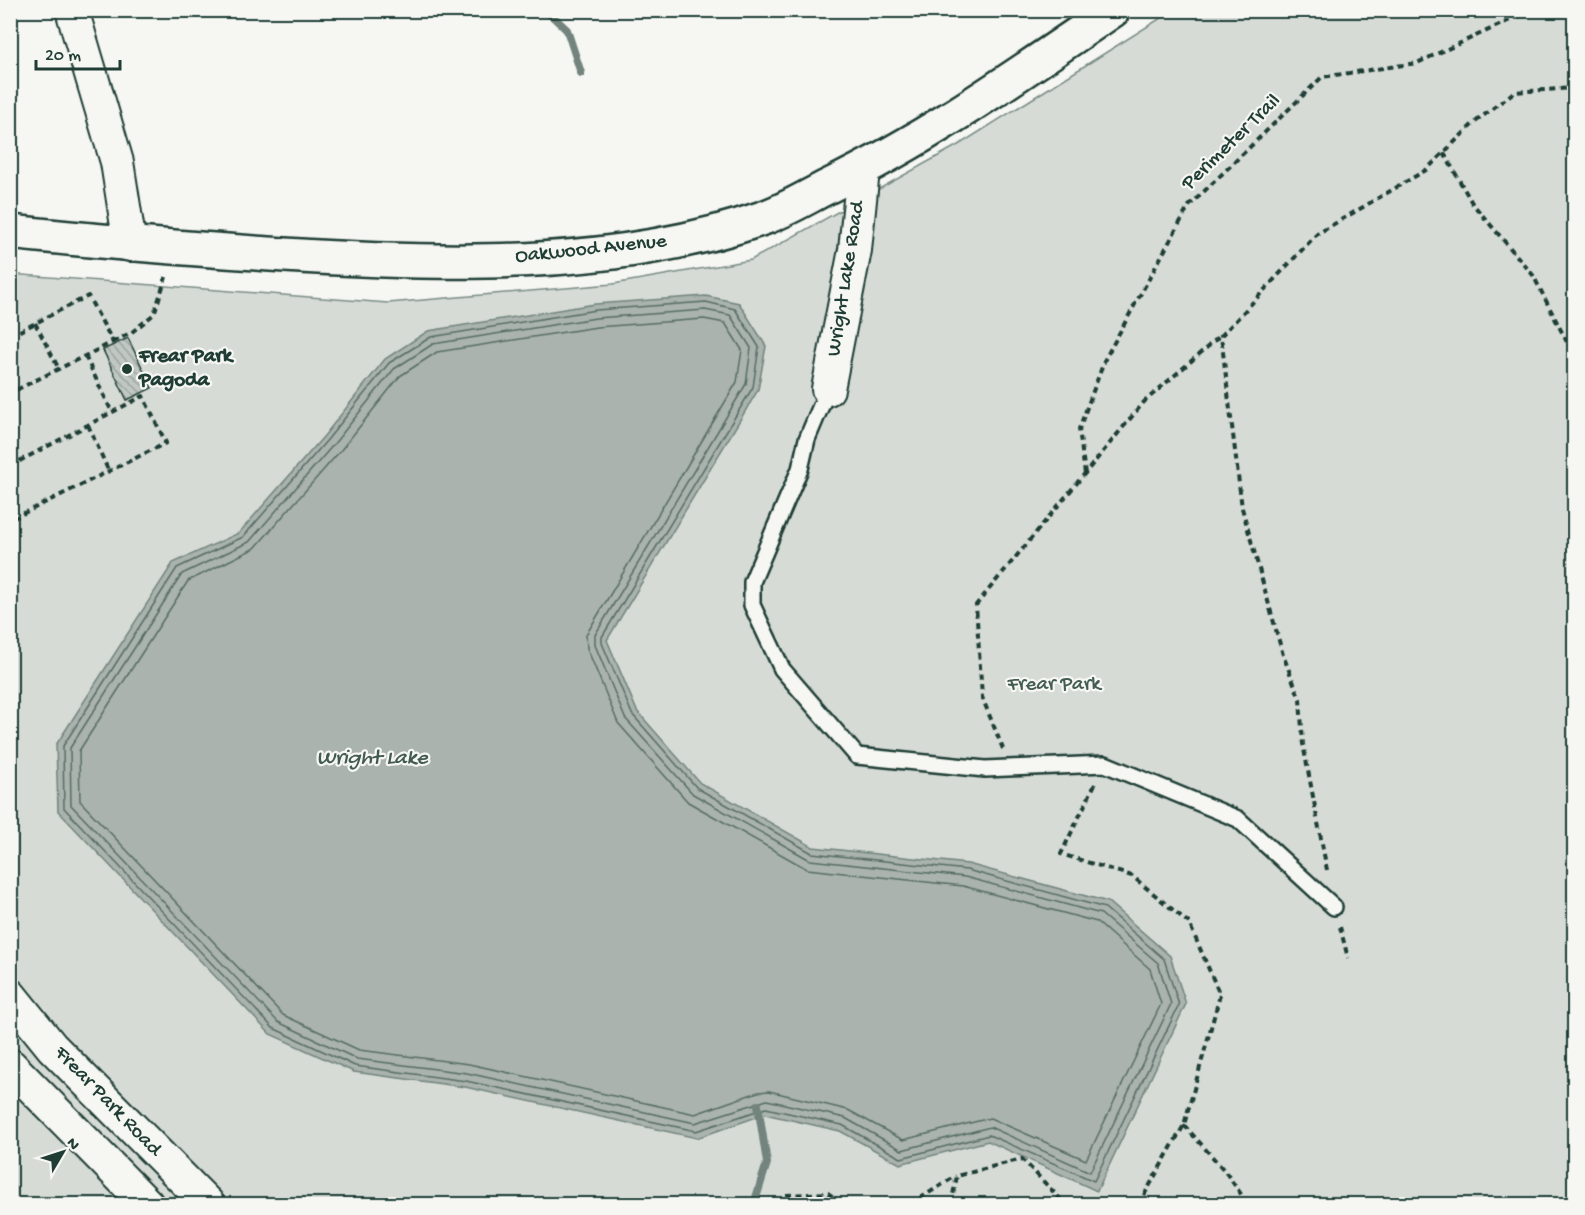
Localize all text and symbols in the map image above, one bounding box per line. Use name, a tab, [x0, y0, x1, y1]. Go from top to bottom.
scale bar	[36, 33, 120, 71]
text: 20 m	[45, 46, 81, 67]
street label: Perimeter Trail	[1176, 89, 1287, 197]
street label: Wright Lake Road	[822, 198, 872, 358]
street label: Oakwood Avenue	[514, 229, 669, 270]
place label: Frear Park Pagoda	[138, 345, 235, 394]
marker: Frear Park Pagoda	[120, 362, 134, 376]
park label: Frear Park	[1006, 673, 1103, 698]
water label: Wright Lake	[316, 746, 429, 772]
street label: Frear Park Road	[47, 1041, 167, 1164]
north arrow	[33, 1122, 93, 1182]
text: N	[61, 1135, 83, 1155]

